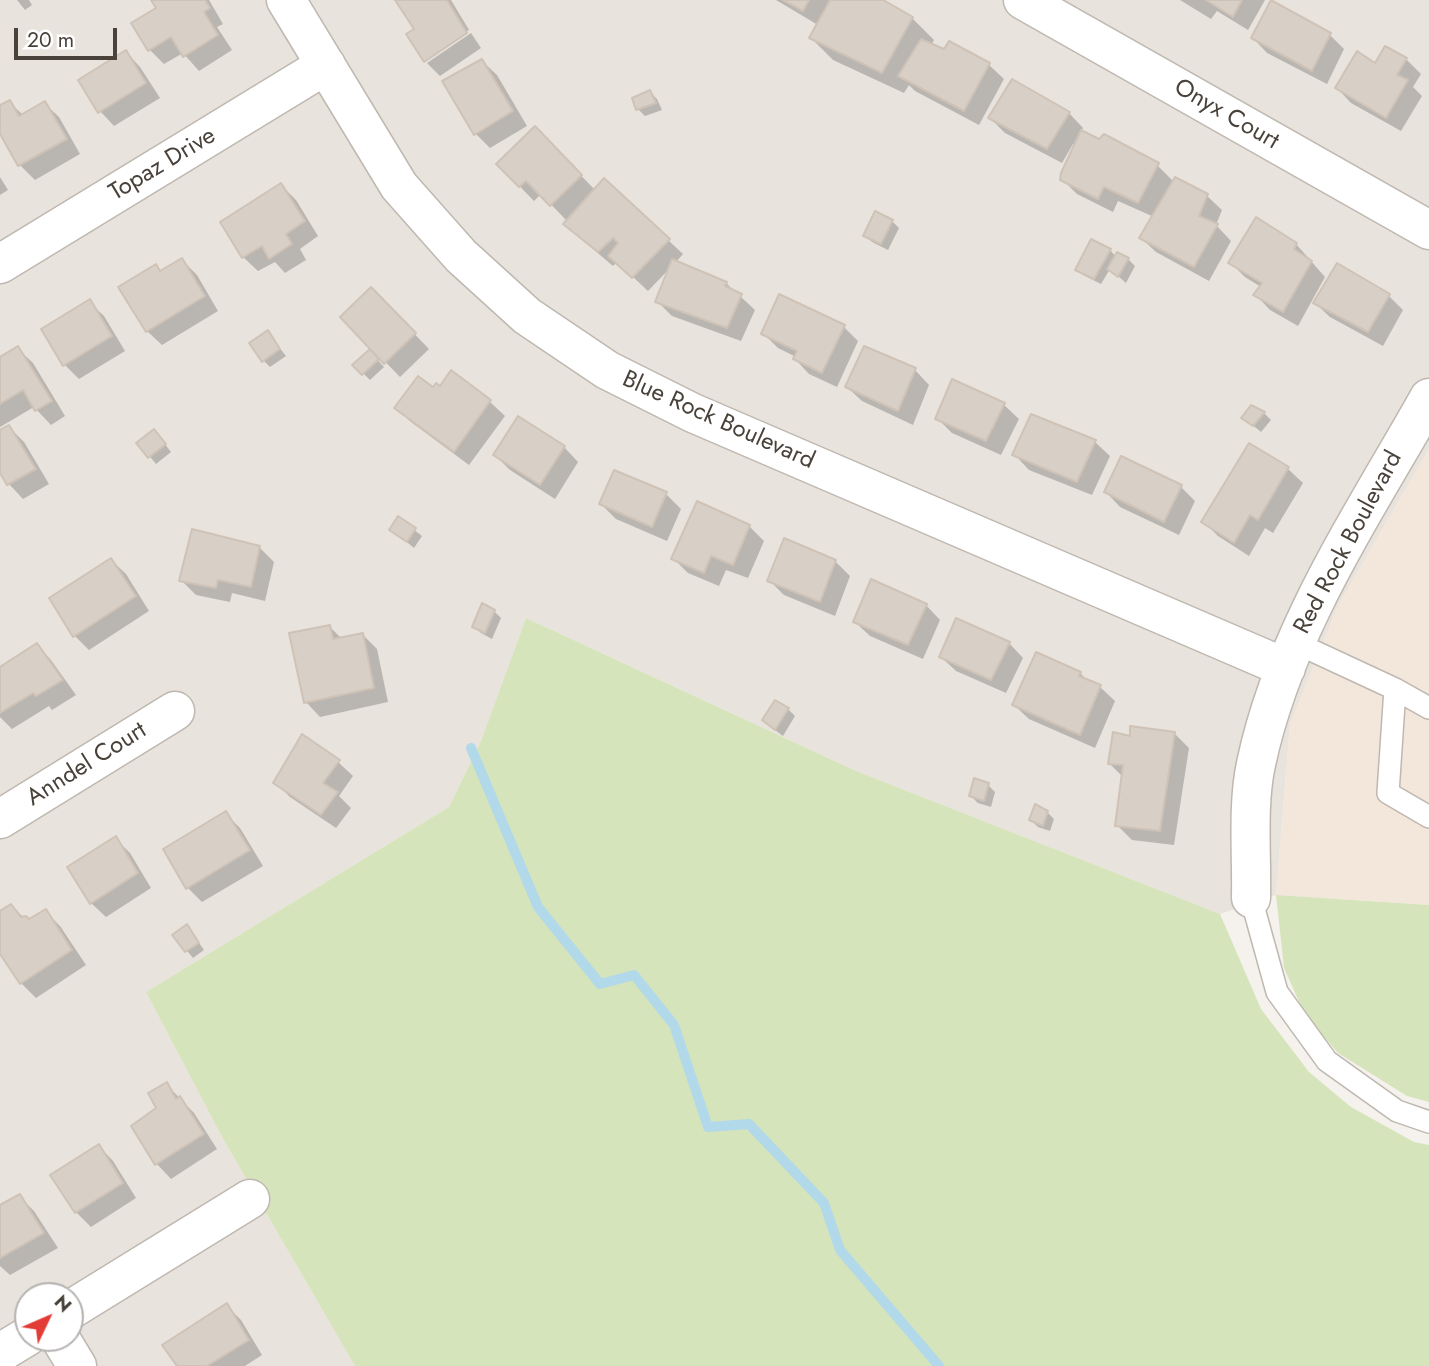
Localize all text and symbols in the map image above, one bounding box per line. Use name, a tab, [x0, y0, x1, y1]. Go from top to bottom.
scale bar	[18, 14, 121, 58]
text: 20 m	[27, 25, 74, 55]
street label: Onyx Court	[1169, 73, 1283, 157]
street label: Topaz Drive	[105, 122, 221, 208]
street label: Blue Rock Boulevard	[617, 366, 819, 476]
street label: Red Rock Boulevard	[1289, 447, 1409, 639]
street label: Anndel Court	[22, 717, 152, 813]
north arrow	[14, 1282, 84, 1352]
text: N	[48, 1289, 78, 1318]

